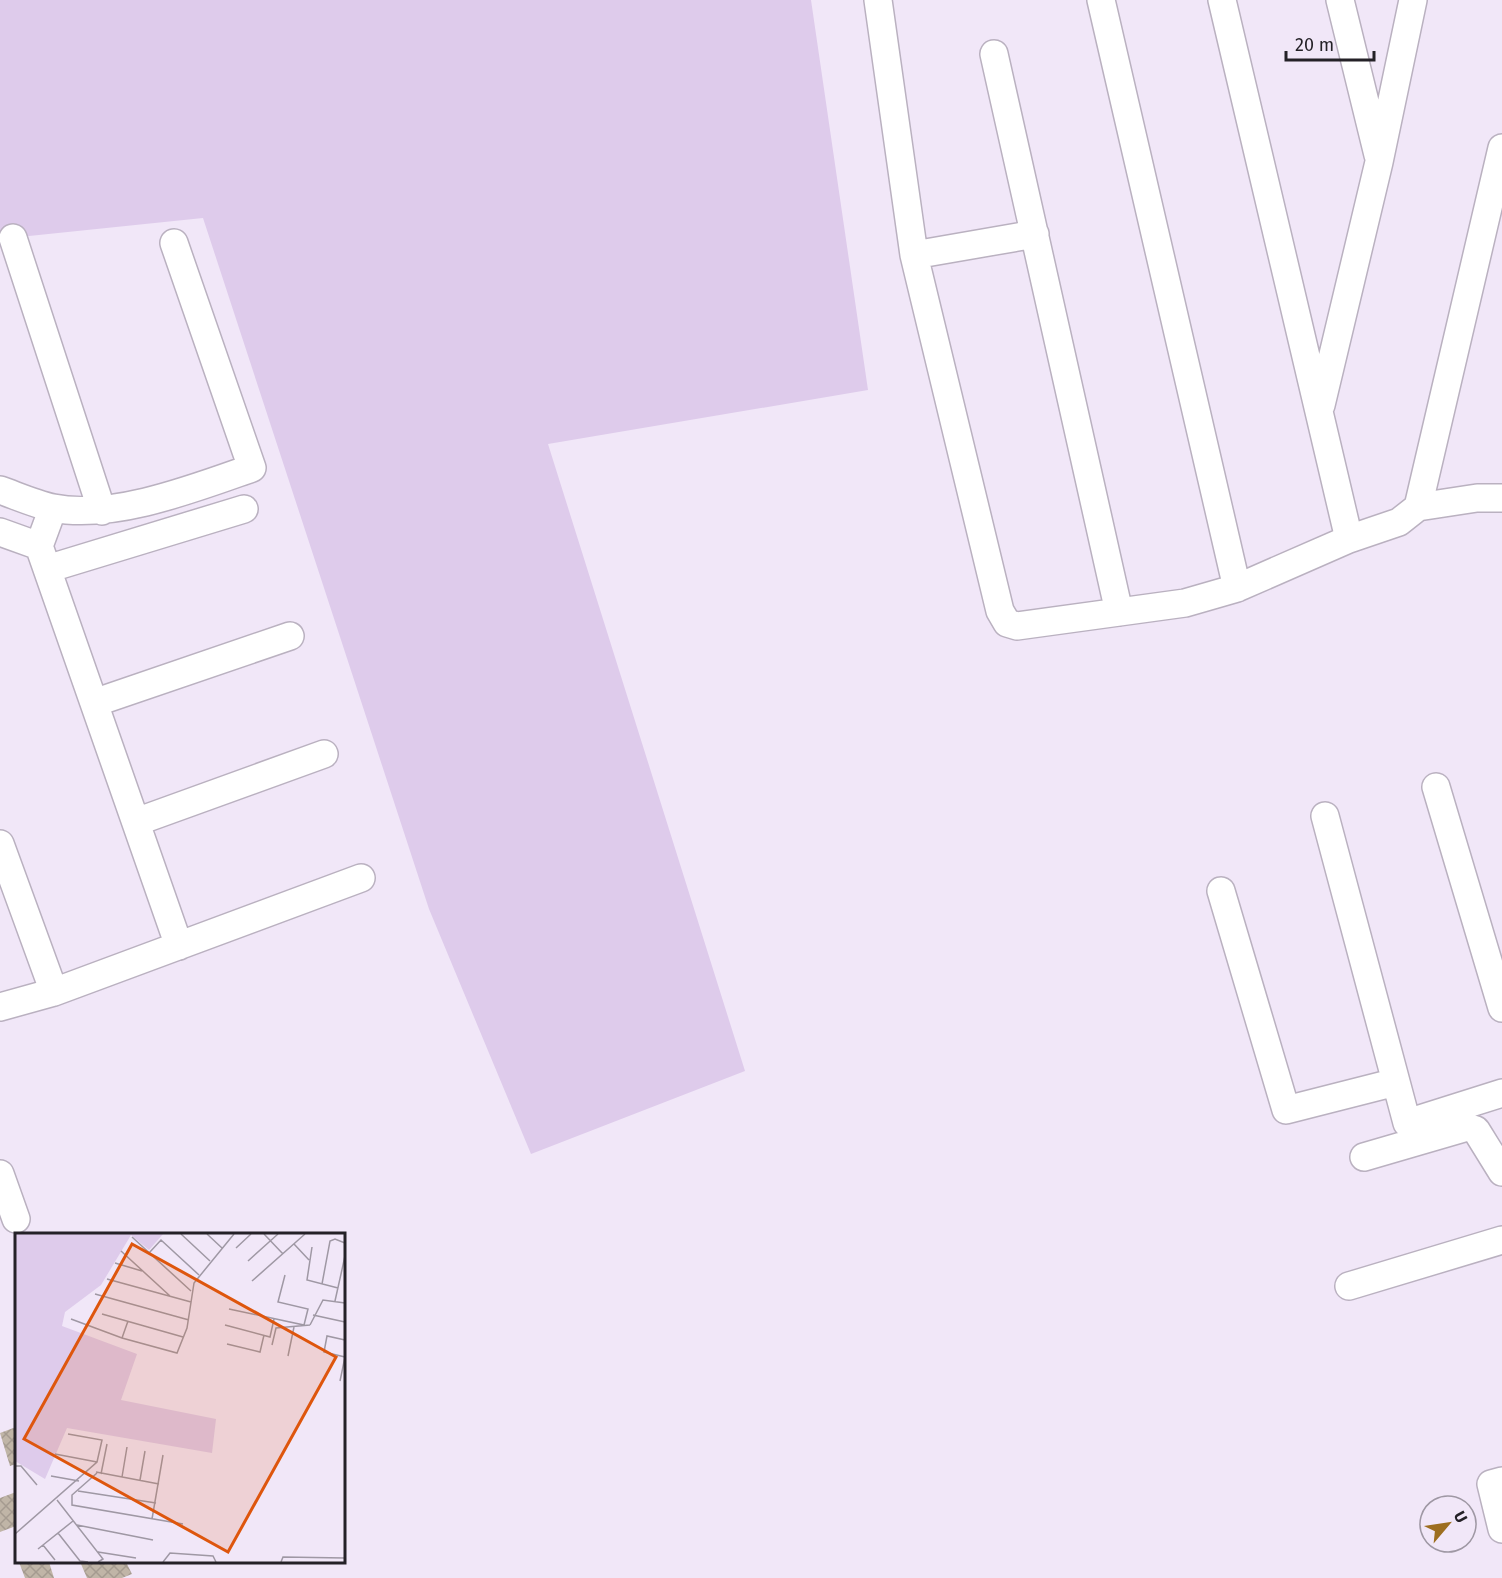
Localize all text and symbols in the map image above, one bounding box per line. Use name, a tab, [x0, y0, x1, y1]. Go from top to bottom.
scale bar	[1286, 24, 1374, 62]
text: 20 m	[1295, 34, 1334, 56]
inset map	[15, 1233, 345, 1563]
north arrow	[1418, 1494, 1478, 1554]
text: U	[1450, 1508, 1472, 1526]

